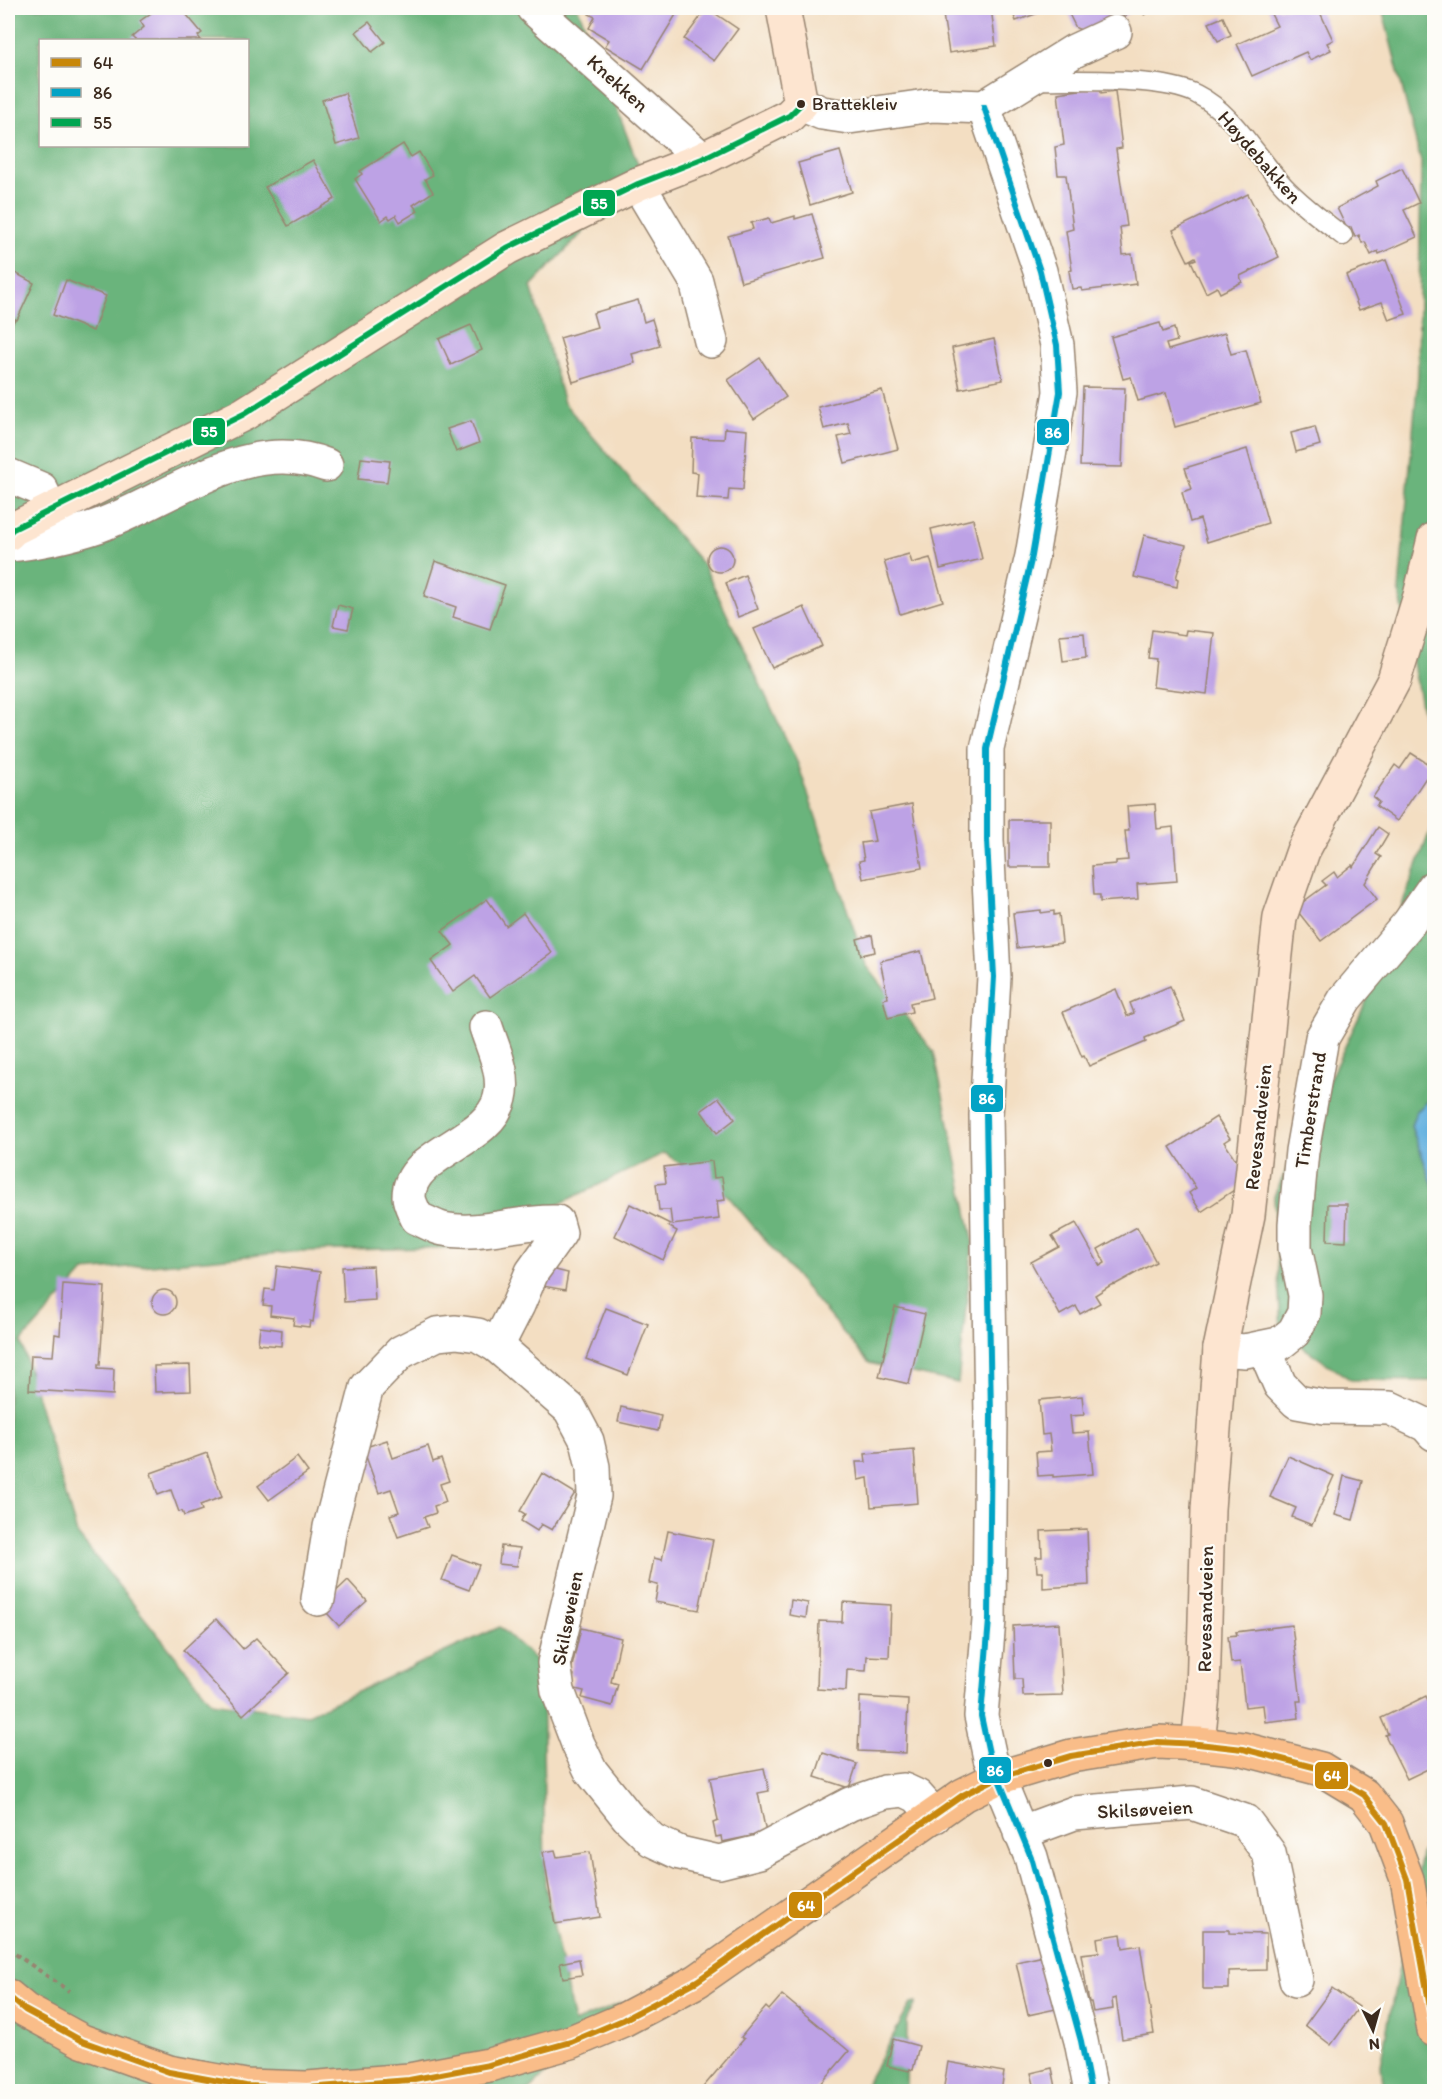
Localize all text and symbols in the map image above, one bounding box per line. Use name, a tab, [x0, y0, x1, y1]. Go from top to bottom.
legend	[39, 39, 249, 147]
street label: Knekken	[582, 49, 654, 117]
text: 64	[93, 52, 114, 74]
text: 86	[93, 82, 112, 104]
place label: Brattekleiv	[812, 93, 898, 115]
marker: Brattekleiv	[795, 98, 807, 110]
street label: Høydebakken	[1213, 106, 1307, 208]
text: 55	[93, 112, 112, 134]
line badge: 55	[582, 189, 616, 217]
text: 55	[591, 194, 608, 213]
line badge: 55	[192, 417, 226, 446]
line badge: 86	[1036, 418, 1070, 446]
text: 55	[201, 422, 218, 441]
text: 86	[1044, 423, 1062, 442]
street label: Timberstrand	[1289, 1050, 1331, 1170]
street label: Revesandveien	[1239, 1063, 1277, 1191]
line badge: 86	[970, 1084, 1004, 1113]
text: 86	[978, 1089, 996, 1108]
street label: Revesandveien	[1192, 1545, 1218, 1673]
street label: Skilsøveien	[546, 1568, 588, 1667]
line badge: 86	[978, 1756, 1012, 1784]
unlabelled marker	[1042, 1757, 1054, 1769]
text: 86	[986, 1761, 1004, 1780]
line badge: 64	[1314, 1761, 1349, 1790]
text: 64	[1323, 1766, 1341, 1785]
street label: Skilsøveien	[1097, 1794, 1194, 1823]
line badge: 64	[788, 1891, 823, 1919]
text: 64	[797, 1896, 815, 1915]
north arrow	[1343, 2000, 1403, 2060]
text: N	[1368, 2035, 1380, 2054]

